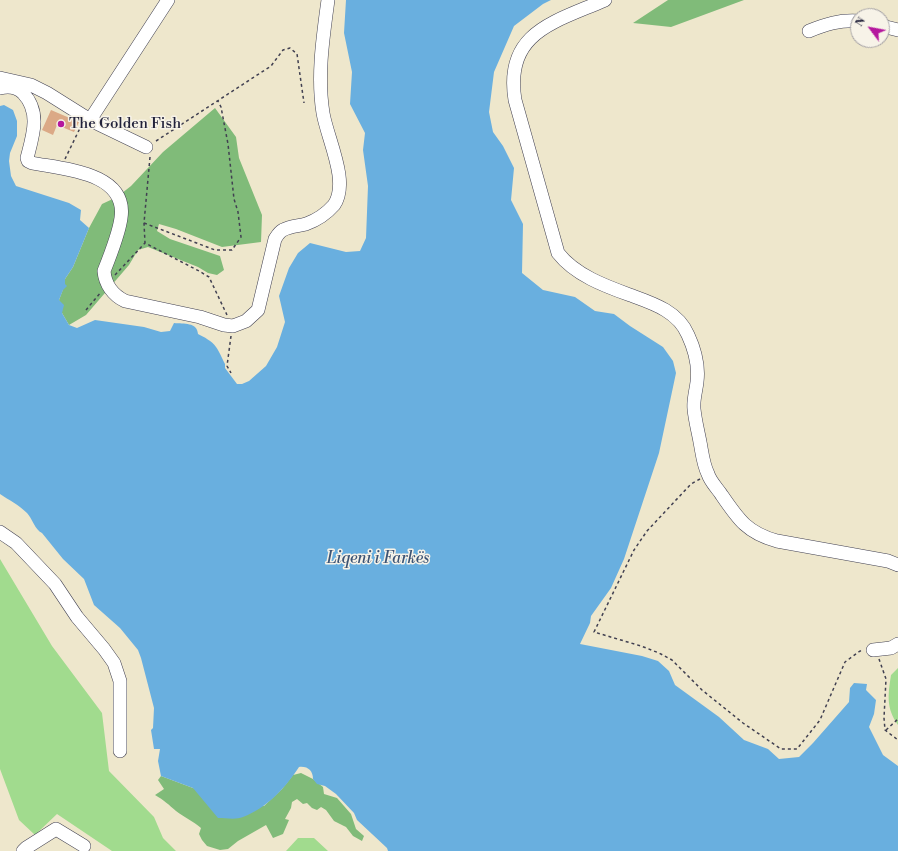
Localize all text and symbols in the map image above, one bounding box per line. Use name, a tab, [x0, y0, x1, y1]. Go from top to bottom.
north arrow	[850, 8, 890, 48]
text: N	[852, 15, 869, 30]
place label: The Golden Fish	[69, 115, 181, 133]
marker: The Golden Fish	[56, 119, 66, 129]
water label: Liqeni i Farkës	[327, 549, 429, 569]

